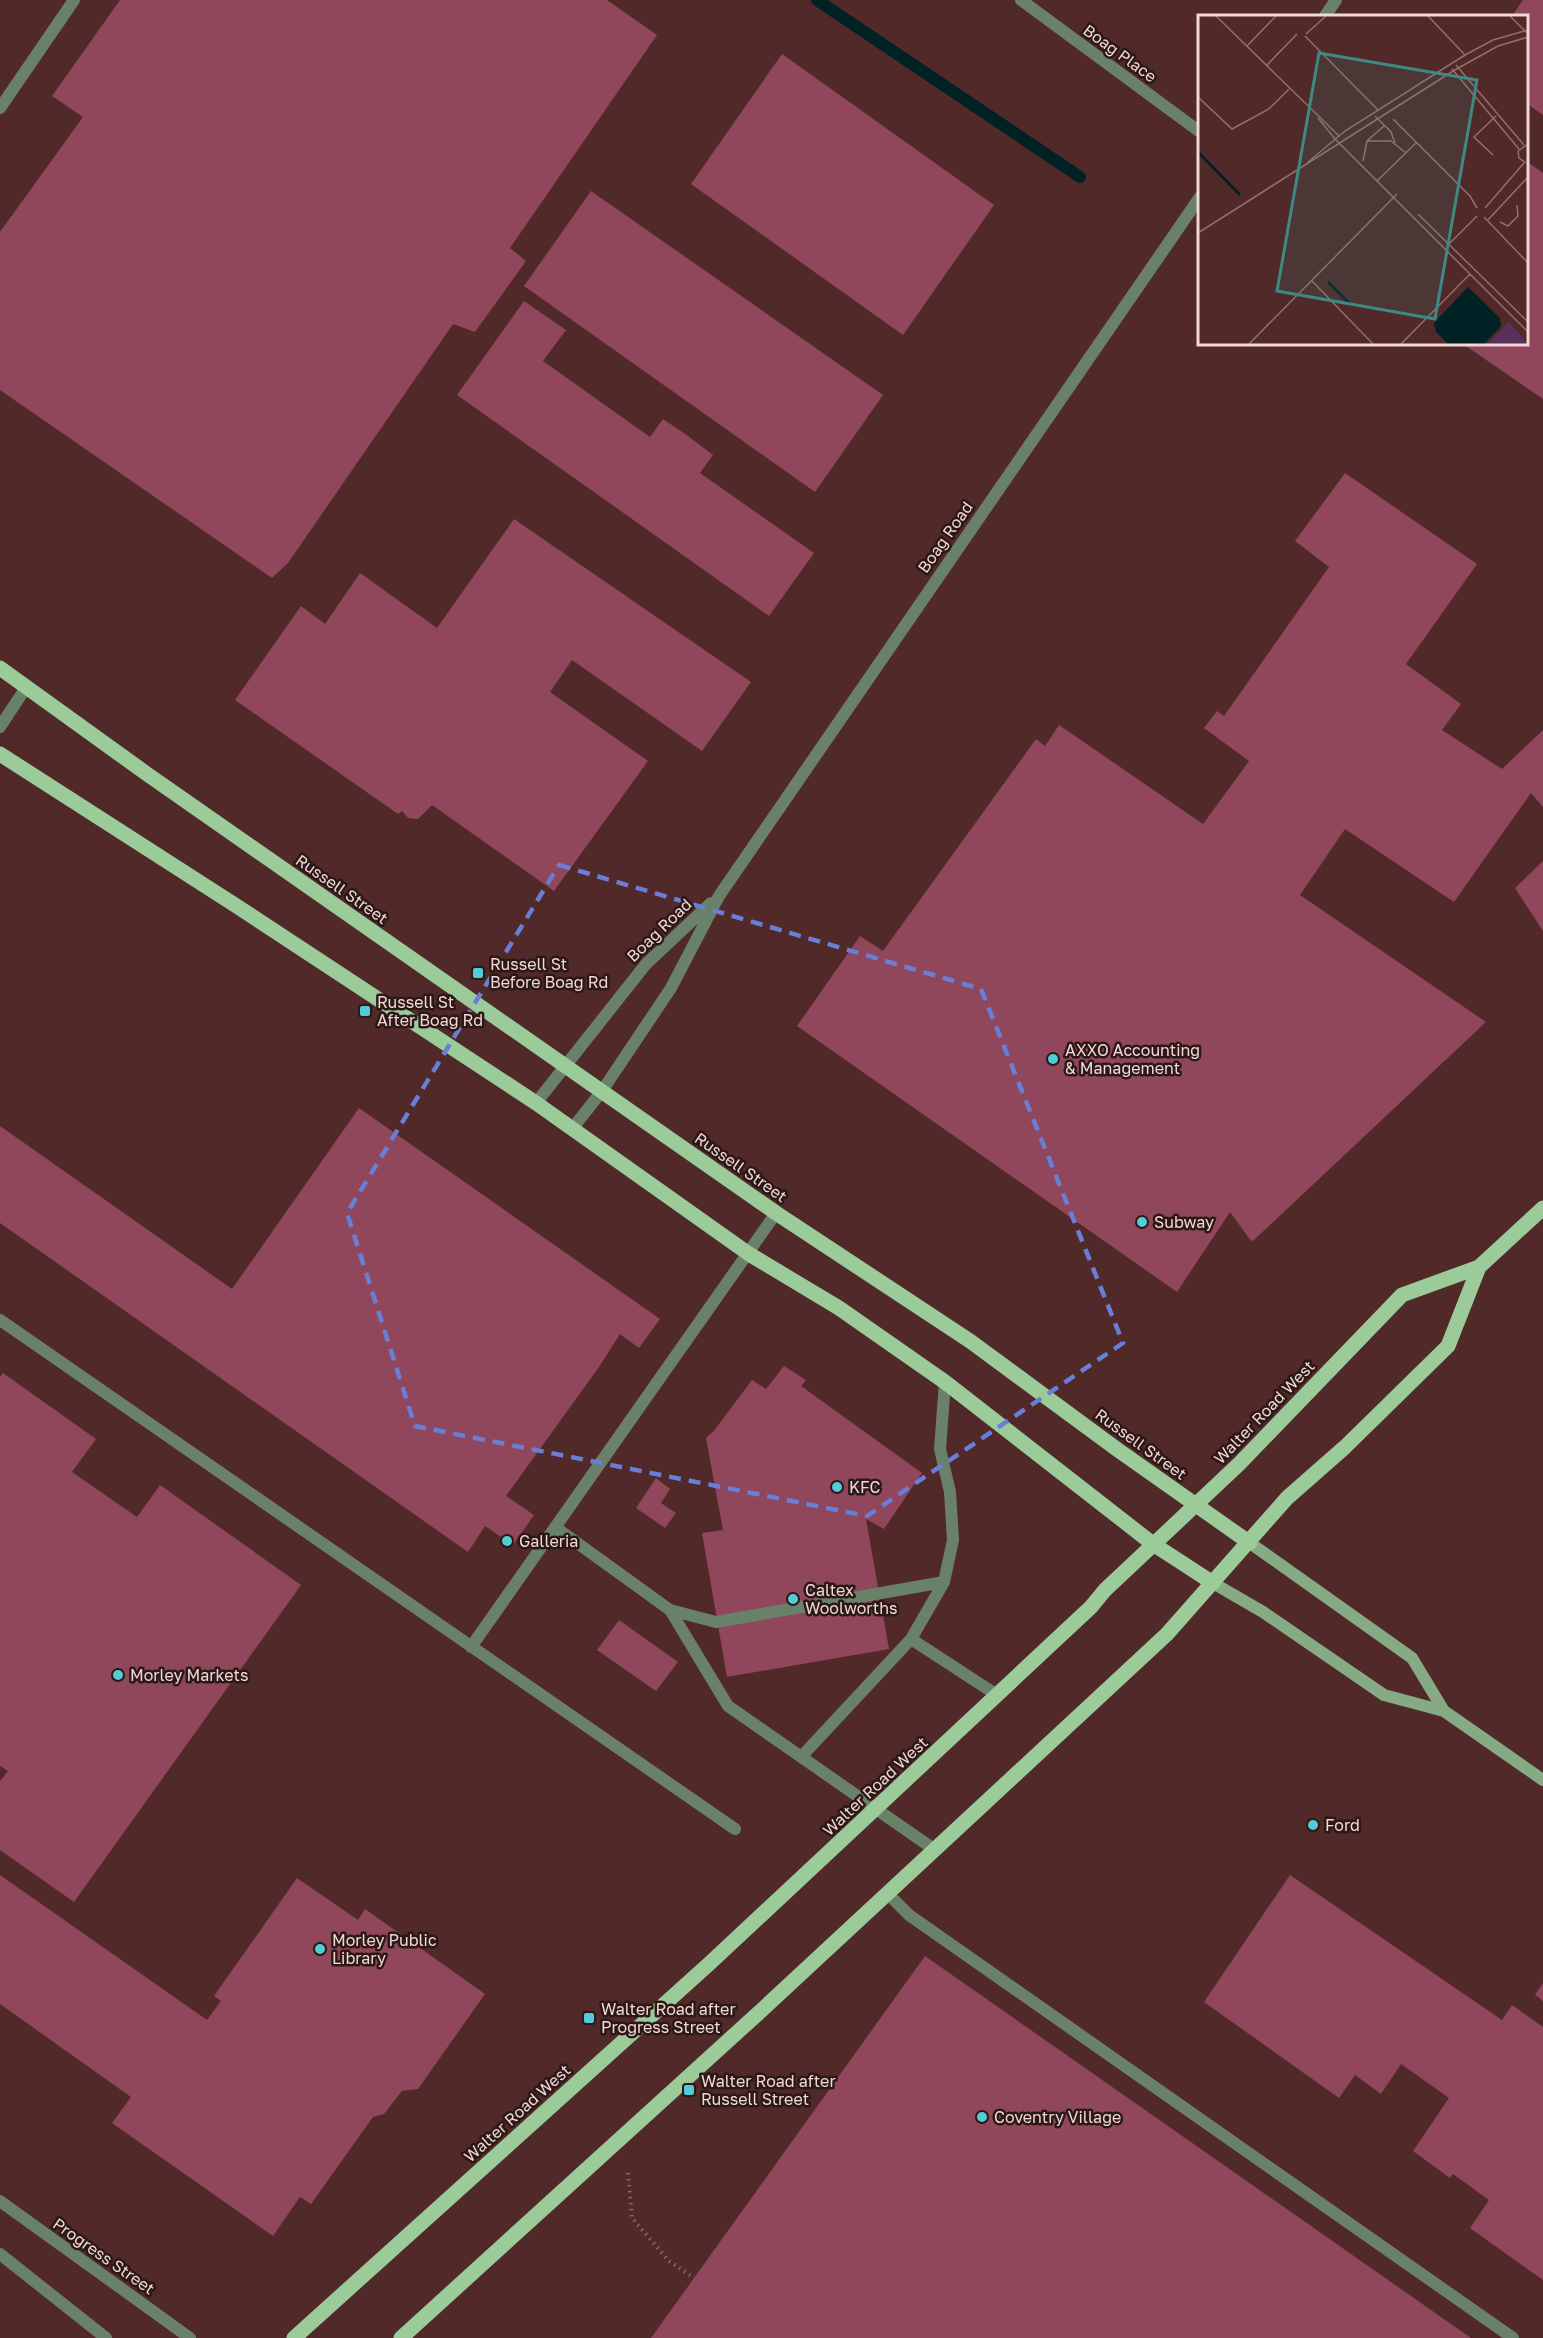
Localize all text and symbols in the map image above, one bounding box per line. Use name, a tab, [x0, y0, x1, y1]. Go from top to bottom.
inset map	[1198, 15, 1528, 345]
street label: Boag Place	[1079, 20, 1161, 86]
street label: Boag Road	[913, 498, 977, 576]
street label: Russell Street	[292, 850, 392, 928]
street label: Boag Road	[622, 894, 696, 966]
place label: Russell St Before Boag Rd	[490, 954, 608, 992]
marker: Russell St Before Boag Rd	[471, 966, 485, 980]
place label: Russell St After Boag Rd	[377, 992, 483, 1030]
marker: Russell St After Boag Rd	[358, 1004, 372, 1018]
place label: AXXO Accounting & Management	[1065, 1040, 1200, 1078]
marker: AXXO Accounting & Management	[1046, 1052, 1060, 1066]
street label: Russell Street	[691, 1128, 791, 1206]
place label: Subway	[1154, 1212, 1214, 1232]
marker: Subway	[1135, 1215, 1149, 1229]
street label: Walter Road West	[1209, 1356, 1319, 1468]
street label: Russell Street	[1091, 1404, 1191, 1484]
place label: KFC	[849, 1477, 880, 1497]
marker: KFC	[830, 1480, 844, 1494]
place label: Galleria	[519, 1531, 578, 1551]
marker: Galleria	[500, 1534, 514, 1548]
place label: Caltex Woolworths	[805, 1580, 898, 1618]
marker: Caltex Woolworths	[786, 1592, 800, 1606]
place label: Morley Markets	[130, 1665, 248, 1685]
marker: Morley Markets	[111, 1668, 125, 1682]
street label: Walter Road West	[818, 1732, 932, 1840]
place label: Ford	[1325, 1815, 1360, 1835]
marker: Ford	[1306, 1818, 1320, 1832]
place label: Morley Public Library	[332, 1930, 437, 1968]
marker: Morley Public Library	[313, 1942, 327, 1956]
place label: Walter Road after Progress Street	[601, 1999, 736, 2037]
marker: Walter Road after Progress Street	[582, 2011, 596, 2025]
street label: Walter Road West	[460, 2060, 574, 2166]
place label: Walter Road after Russell Street	[701, 2071, 836, 2109]
marker: Walter Road after Russell Street	[682, 2083, 696, 2097]
place label: Coventry Village	[994, 2107, 1121, 2127]
marker: Coventry Village	[975, 2110, 989, 2124]
street label: Progress Street	[49, 2213, 159, 2299]

